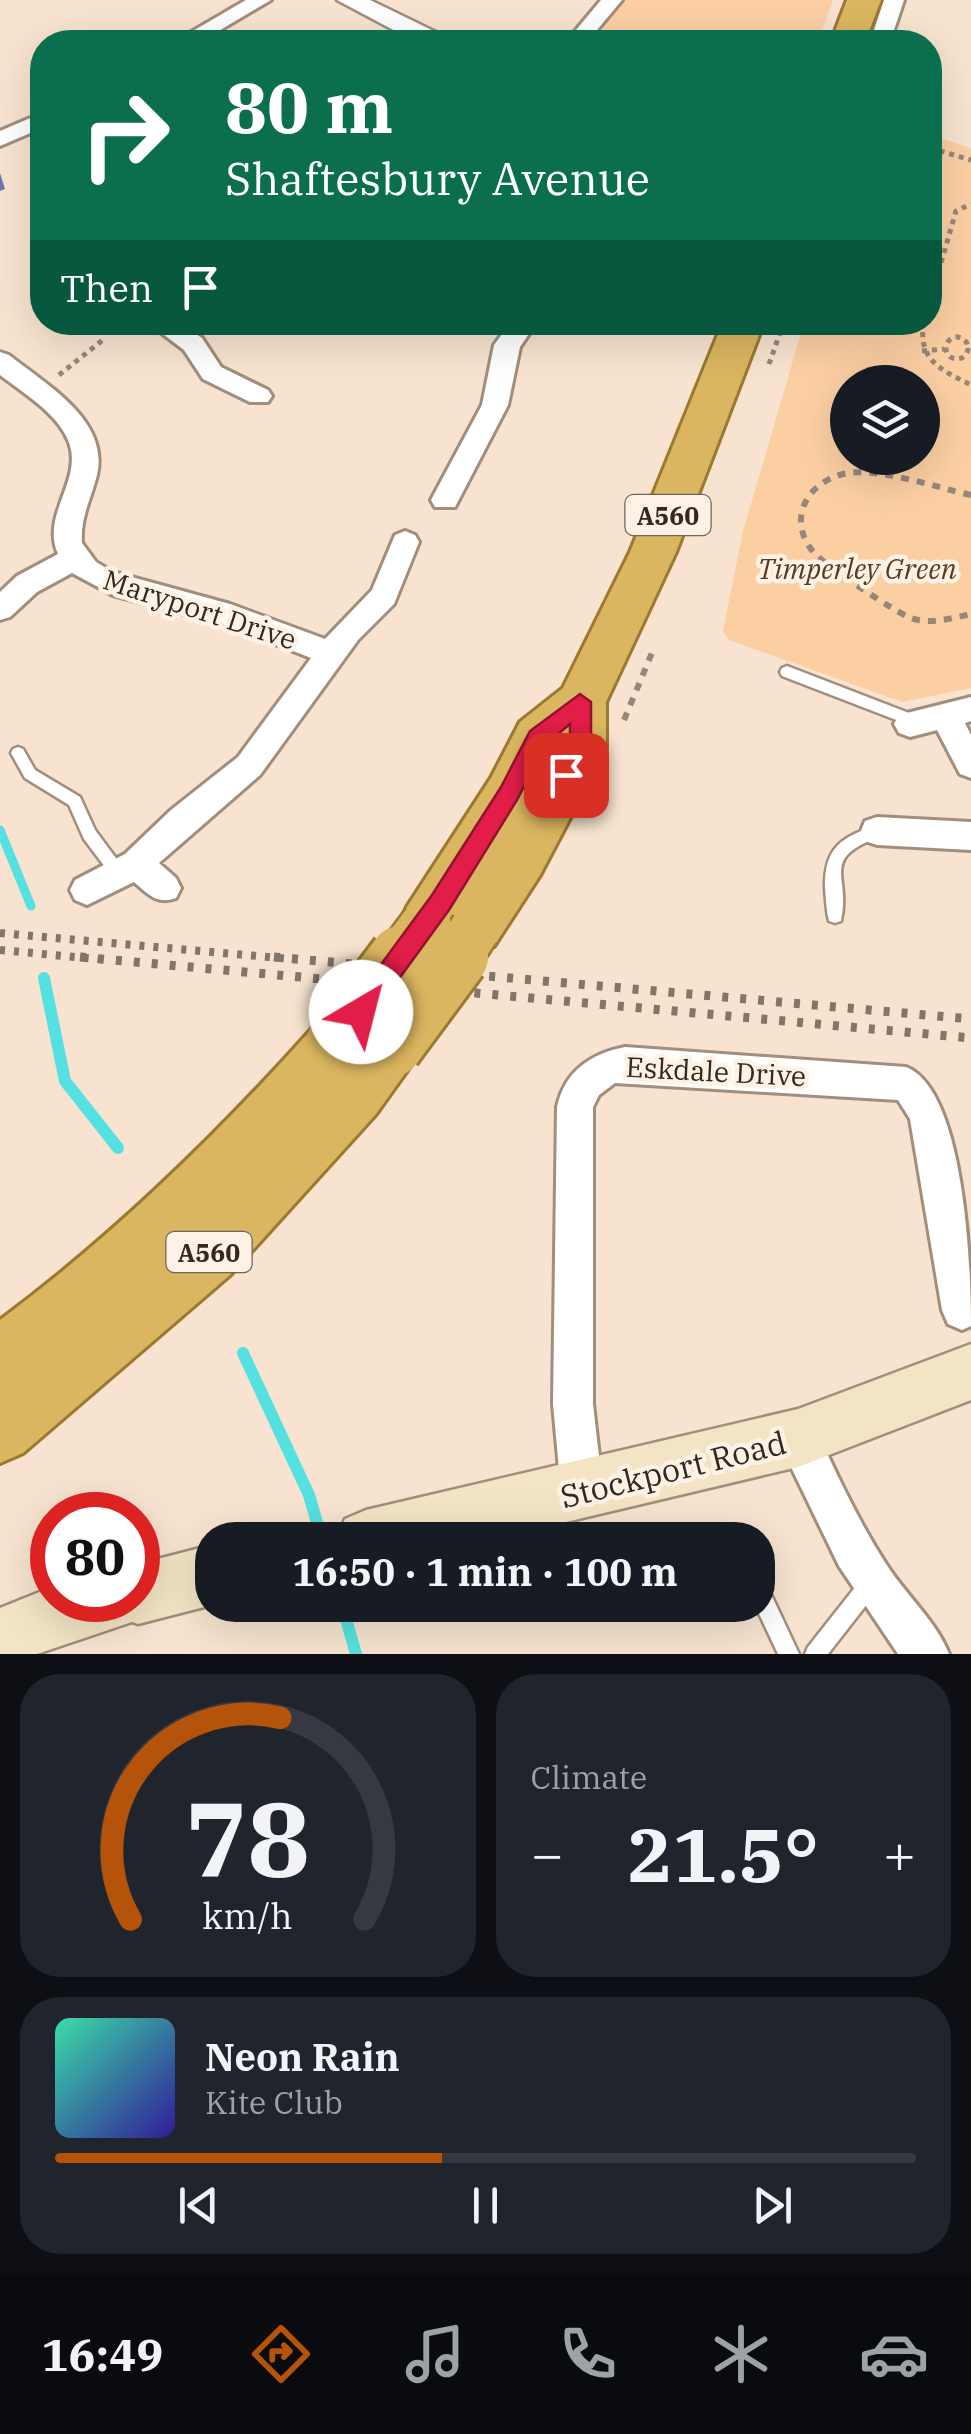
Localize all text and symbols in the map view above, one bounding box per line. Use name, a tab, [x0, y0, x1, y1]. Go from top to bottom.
text: 80 m	[225, 61, 393, 152]
icon: right	[60, 70, 190, 200]
text: Shaftesbury Avenue	[225, 149, 650, 207]
icon: arrive	[173, 260, 228, 315]
text: Then	[60, 263, 153, 312]
map controls	[830, 365, 940, 475]
button: layers	[830, 365, 940, 475]
road number: A560	[626, 495, 710, 535]
park label: Timperley Green	[757, 550, 957, 587]
street label: Maryport Drive	[99, 560, 301, 658]
pin	[524, 733, 609, 818]
icon: arrive	[539, 748, 594, 803]
position arrow	[309, 960, 413, 1064]
street label: Eskdale Drive	[625, 1048, 807, 1094]
road number: A560	[166, 1232, 252, 1272]
street label: Stockport Road	[556, 1421, 790, 1517]
speed limit sign: 80	[30, 1492, 160, 1622]
text: 16:50 · 1 min · 100 m	[292, 1547, 678, 1596]
text: Climate	[531, 1756, 647, 1798]
text: 78	[185, 1770, 310, 1906]
text: 21.5°	[628, 1805, 819, 1903]
text: −	[531, 1818, 564, 1889]
text: +	[883, 1818, 916, 1889]
text: km/h	[203, 1892, 293, 1939]
text: Neon Rain	[205, 2032, 400, 2081]
text: Kite Club	[205, 2081, 343, 2123]
icon: previous	[171, 2178, 226, 2233]
icon: pause	[458, 2178, 513, 2233]
icon: next	[745, 2178, 800, 2233]
icon: directions	[246, 2319, 316, 2389]
icon: music	[400, 2319, 470, 2389]
icon: phone	[553, 2319, 623, 2389]
icon: climate	[706, 2319, 776, 2389]
icon: car	[859, 2319, 929, 2389]
text: 16:49	[42, 2325, 163, 2383]

